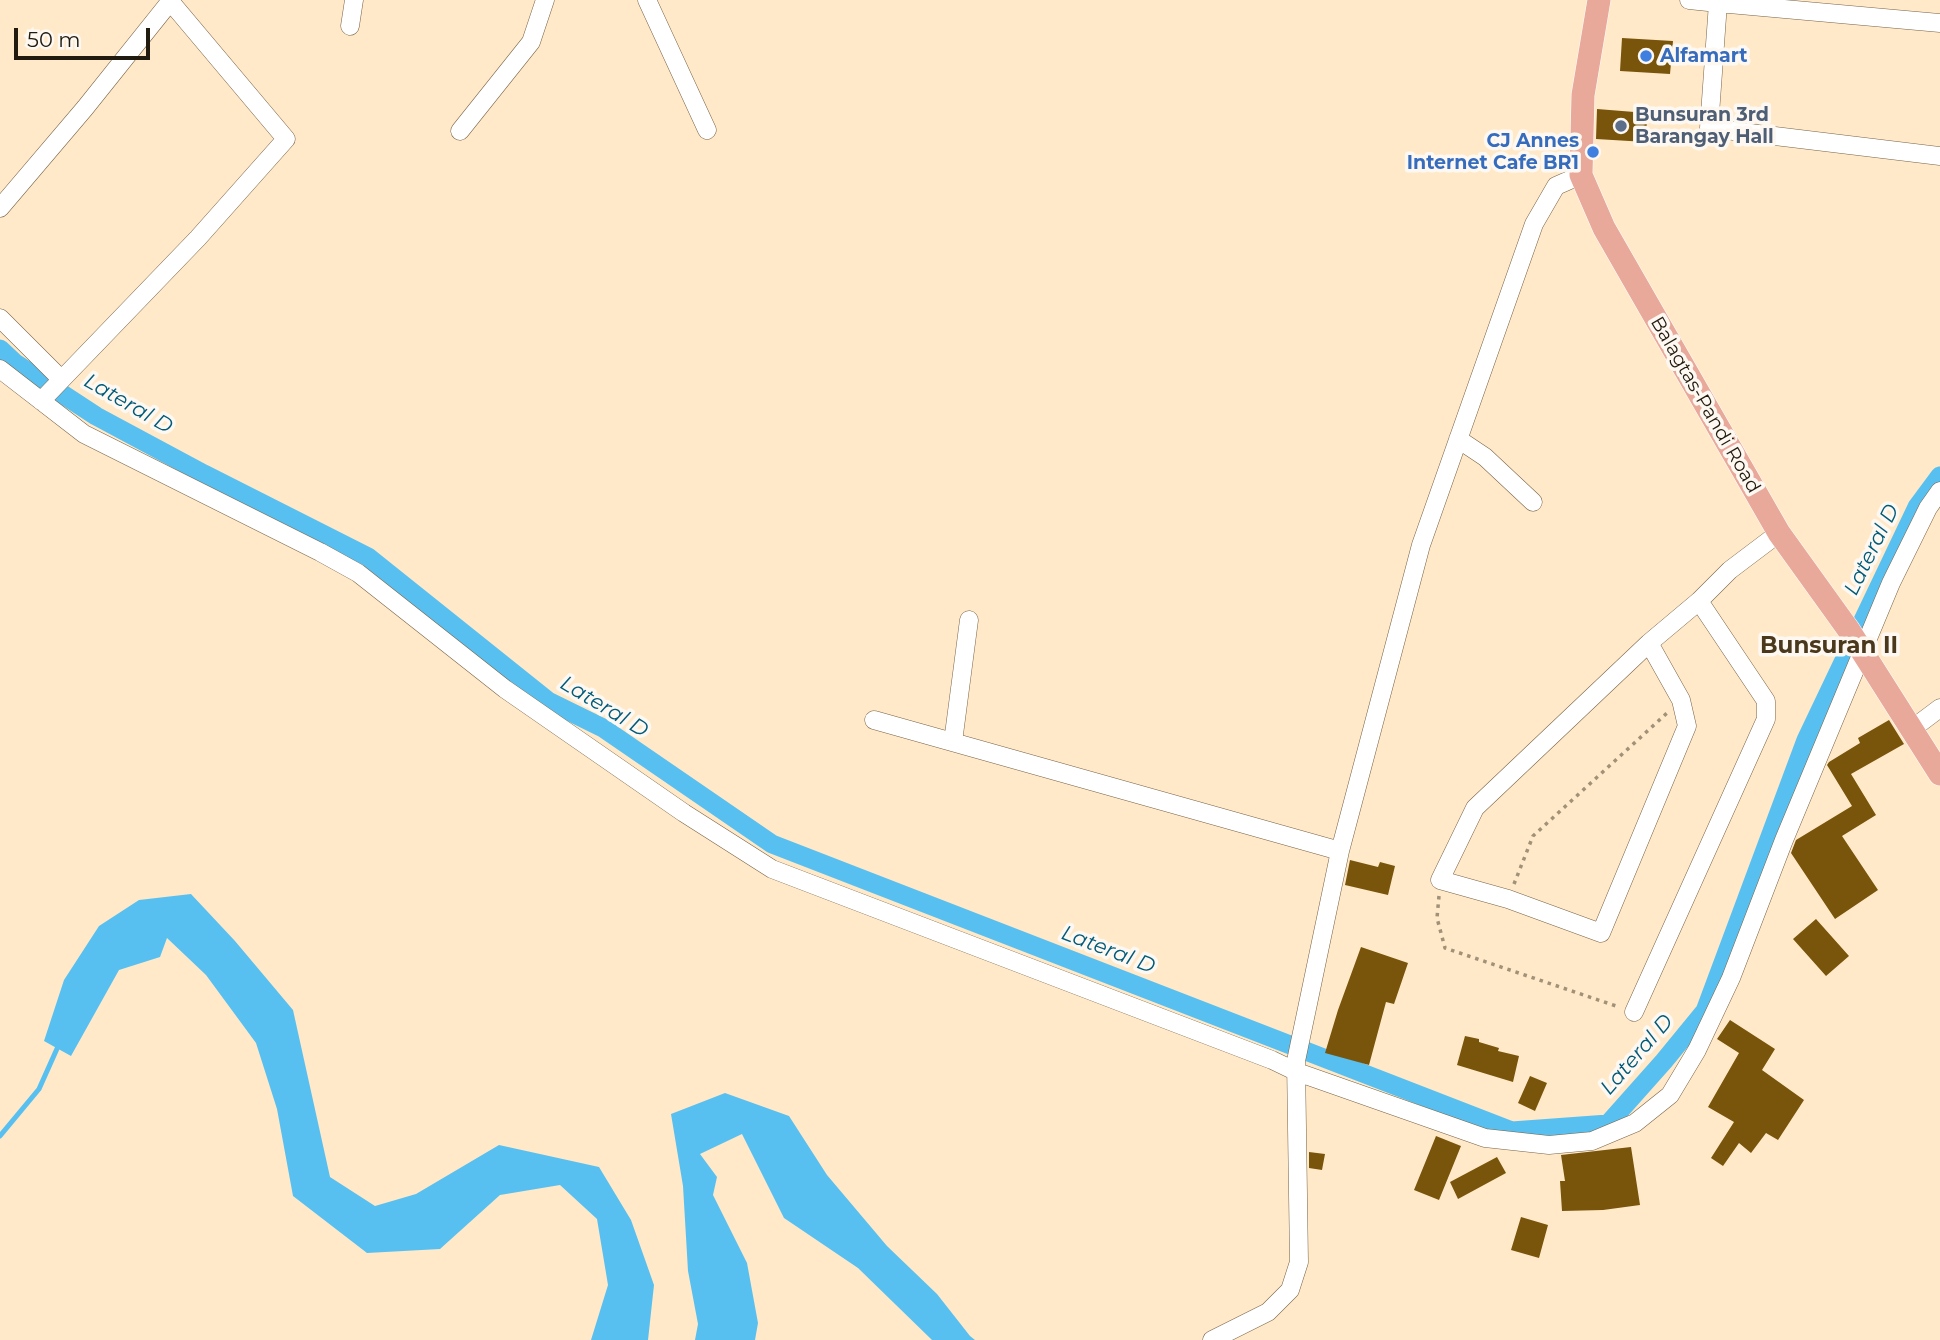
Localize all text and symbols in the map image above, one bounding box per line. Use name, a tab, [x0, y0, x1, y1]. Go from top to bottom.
scale bar	[18, 14, 154, 58]
text: 50 m	[27, 27, 81, 52]
place label: Alfamart	[1660, 45, 1748, 67]
marker: Alfamart	[1638, 48, 1654, 64]
place label: Bunsuran 3rd Barangay Hall	[1635, 104, 1774, 148]
marker: Bunsuran 3rd Barangay Hall	[1613, 118, 1629, 134]
place label: CJ Annes Internet Cafe BR1	[1407, 130, 1579, 174]
marker: CJ Annes Internet Cafe BR1	[1585, 144, 1601, 160]
street label: Balagtas-Pandi Road	[1645, 313, 1765, 497]
water label: Lateral D	[79, 369, 177, 439]
water label: Lateral D	[1839, 500, 1905, 600]
district label: Bunsuran II	[1760, 632, 1898, 660]
water label: Lateral D	[555, 671, 653, 743]
water label: Lateral D	[1058, 921, 1158, 979]
water label: Lateral D	[1595, 1010, 1679, 1100]

